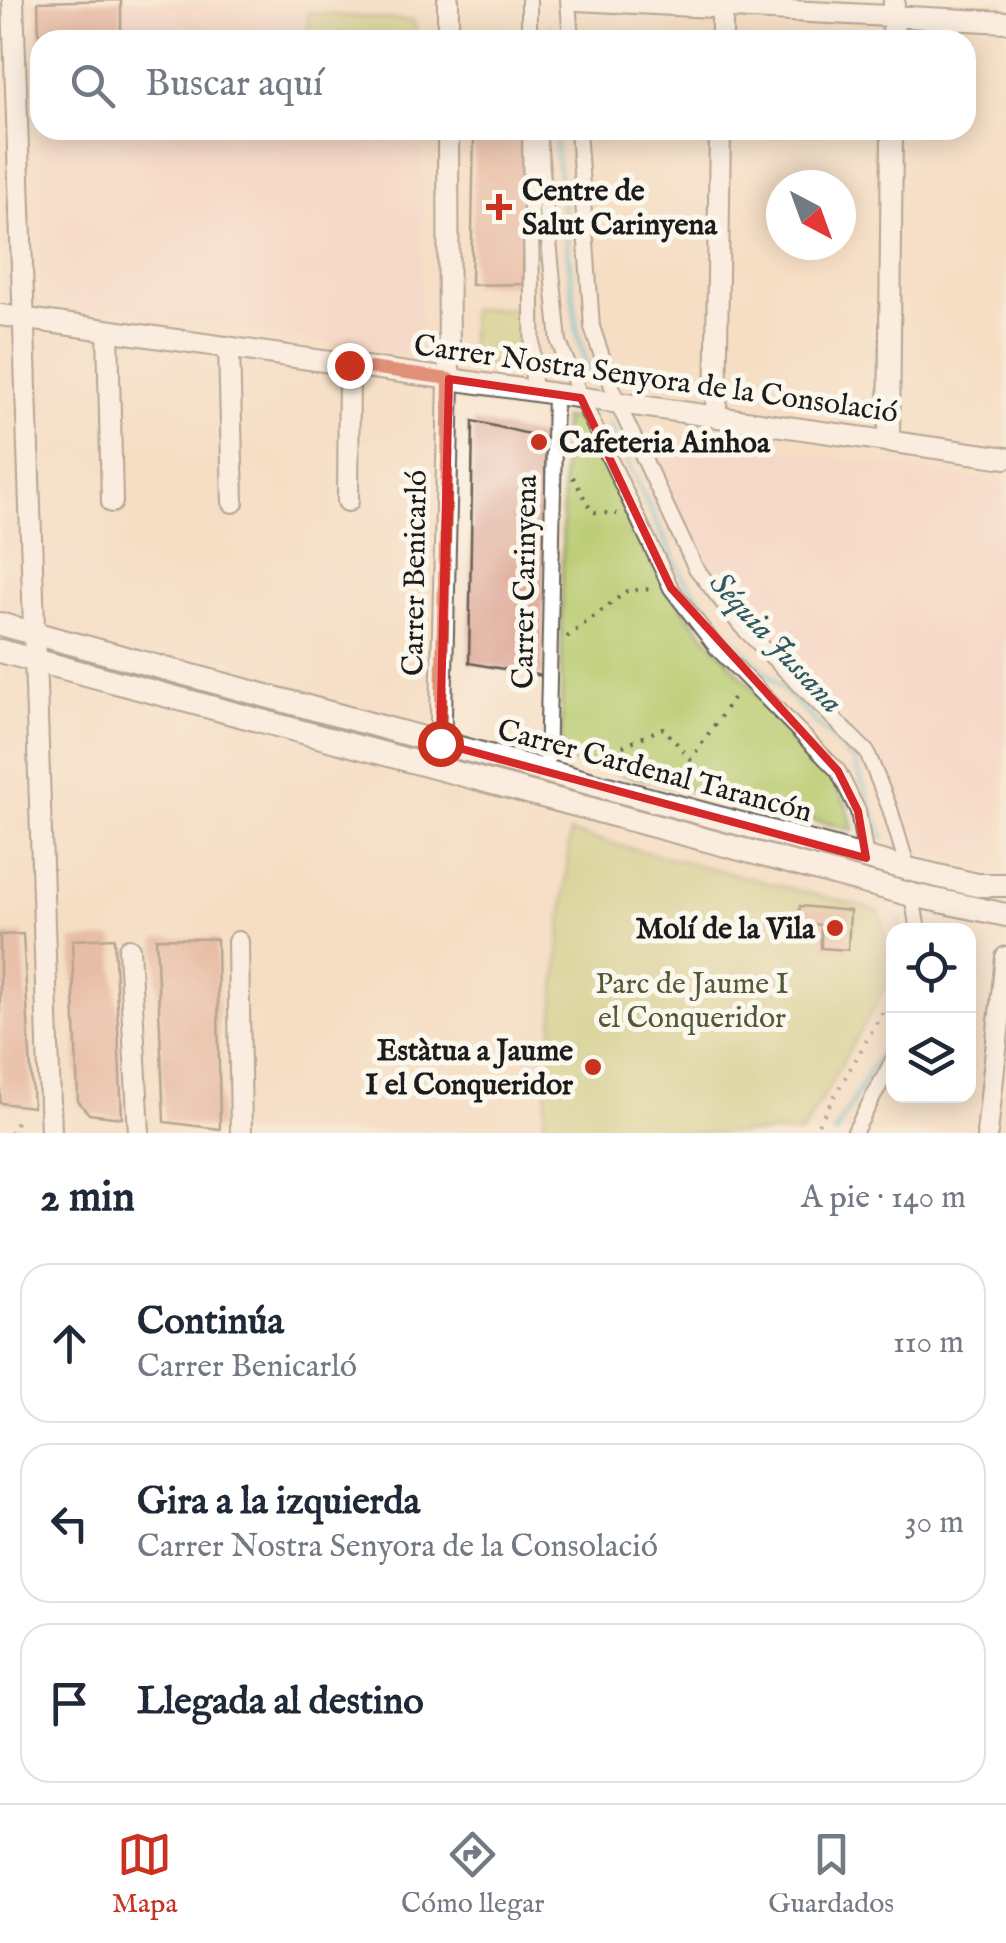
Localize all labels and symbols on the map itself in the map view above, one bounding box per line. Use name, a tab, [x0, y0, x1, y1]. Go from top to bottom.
north arrow	[766, 170, 856, 260]
place label: Centre de Salut Carinyena	[522, 173, 718, 245]
marker: Centre de Salut Carinyena	[486, 194, 512, 220]
street label: Carrer Nostra Senyora de la Consolació	[411, 327, 900, 433]
route end	[327, 343, 373, 389]
place label: Cafeteria Ainhoa	[559, 425, 771, 463]
marker: Cafeteria Ainhoa	[528, 431, 550, 453]
street label: Carrer Benicarló	[395, 470, 437, 677]
street label: Carrer Carinyena	[505, 475, 547, 689]
water label: Séquia Jussana	[699, 564, 851, 723]
street label: Carrer Cardenal Tarancón	[493, 712, 816, 832]
route start	[418, 721, 464, 767]
place label: Molí de la Vila	[635, 911, 816, 949]
marker: Molí de la Vila	[824, 917, 846, 939]
park label: Parc de Jaume I el Conqueridor	[595, 966, 789, 1038]
place label: Estàtua a Jaume I el Conqueridor	[365, 1033, 574, 1105]
marker: Estàtua a Jaume I el Conqueridor	[582, 1056, 604, 1078]

